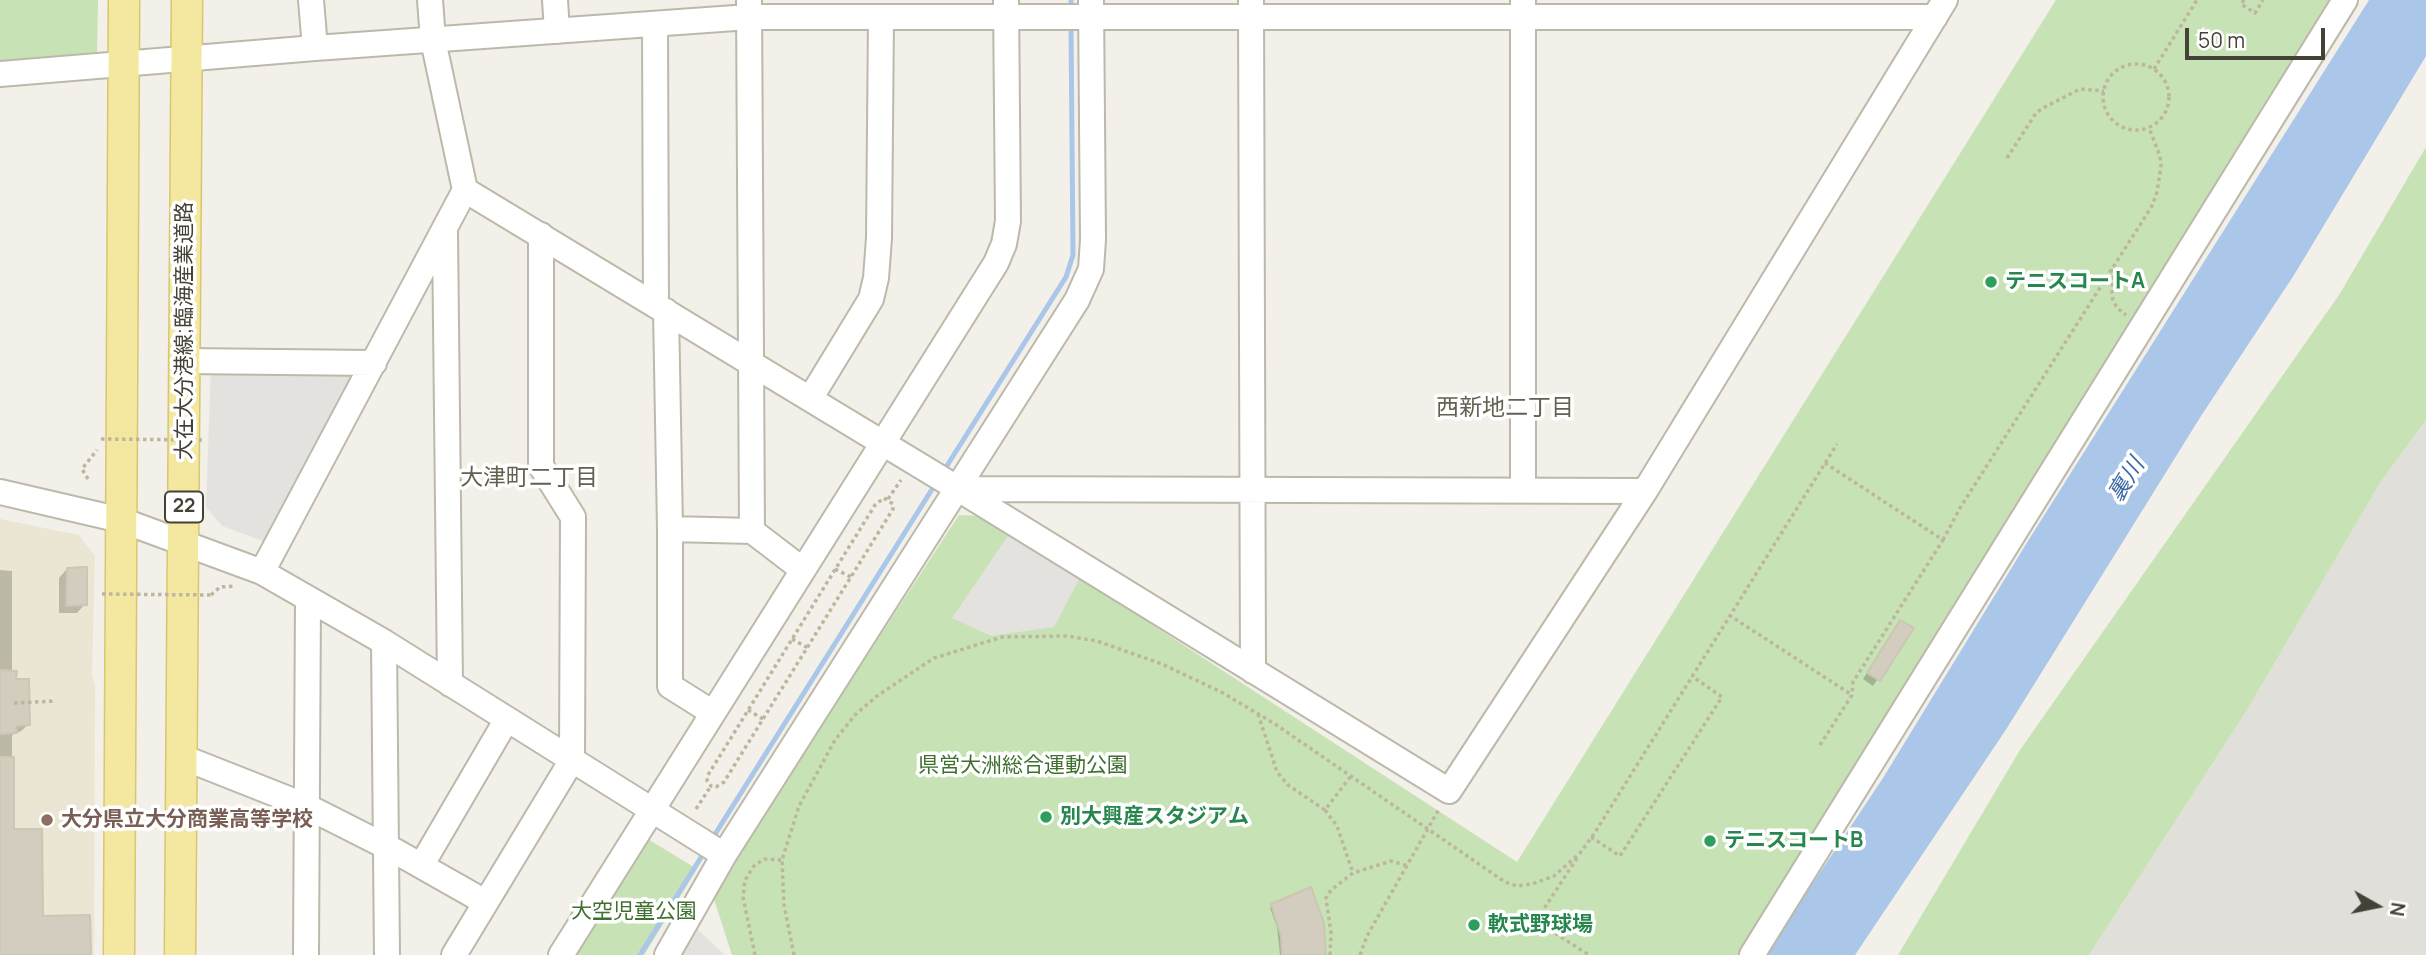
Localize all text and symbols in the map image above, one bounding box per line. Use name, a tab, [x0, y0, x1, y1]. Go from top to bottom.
scale bar	[2188, 14, 2328, 58]
text: 50 m	[2198, 26, 2245, 54]
street label: 大在大分港線;臨海産業道路	[172, 202, 198, 460]
place label: テニスコートA	[2005, 269, 2145, 295]
marker: テニスコートA	[1983, 274, 1999, 290]
district label: 西新地二丁目	[1436, 395, 1574, 423]
water label: 裏川	[2103, 453, 2151, 507]
district label: 大津町二丁目	[460, 465, 598, 493]
road number: 22	[165, 492, 203, 522]
park label: 県営大洲総合運動公園	[918, 753, 1128, 779]
place label: 別大興産スタジアム	[1060, 804, 1249, 830]
place label: 大分県立大分商業高等学校	[61, 807, 313, 833]
marker: 別大興産スタジアム	[1038, 809, 1054, 825]
marker: 大分県立大分商業高等学校	[39, 812, 55, 828]
place label: テニスコートB	[1724, 828, 1863, 854]
marker: テニスコートB	[1702, 833, 1718, 849]
north arrow	[2342, 871, 2412, 941]
park label: 大空児童公園	[571, 899, 697, 925]
text: N	[2384, 901, 2412, 918]
place label: 軟式野球場	[1488, 912, 1593, 938]
marker: 軟式野球場	[1466, 917, 1482, 933]

